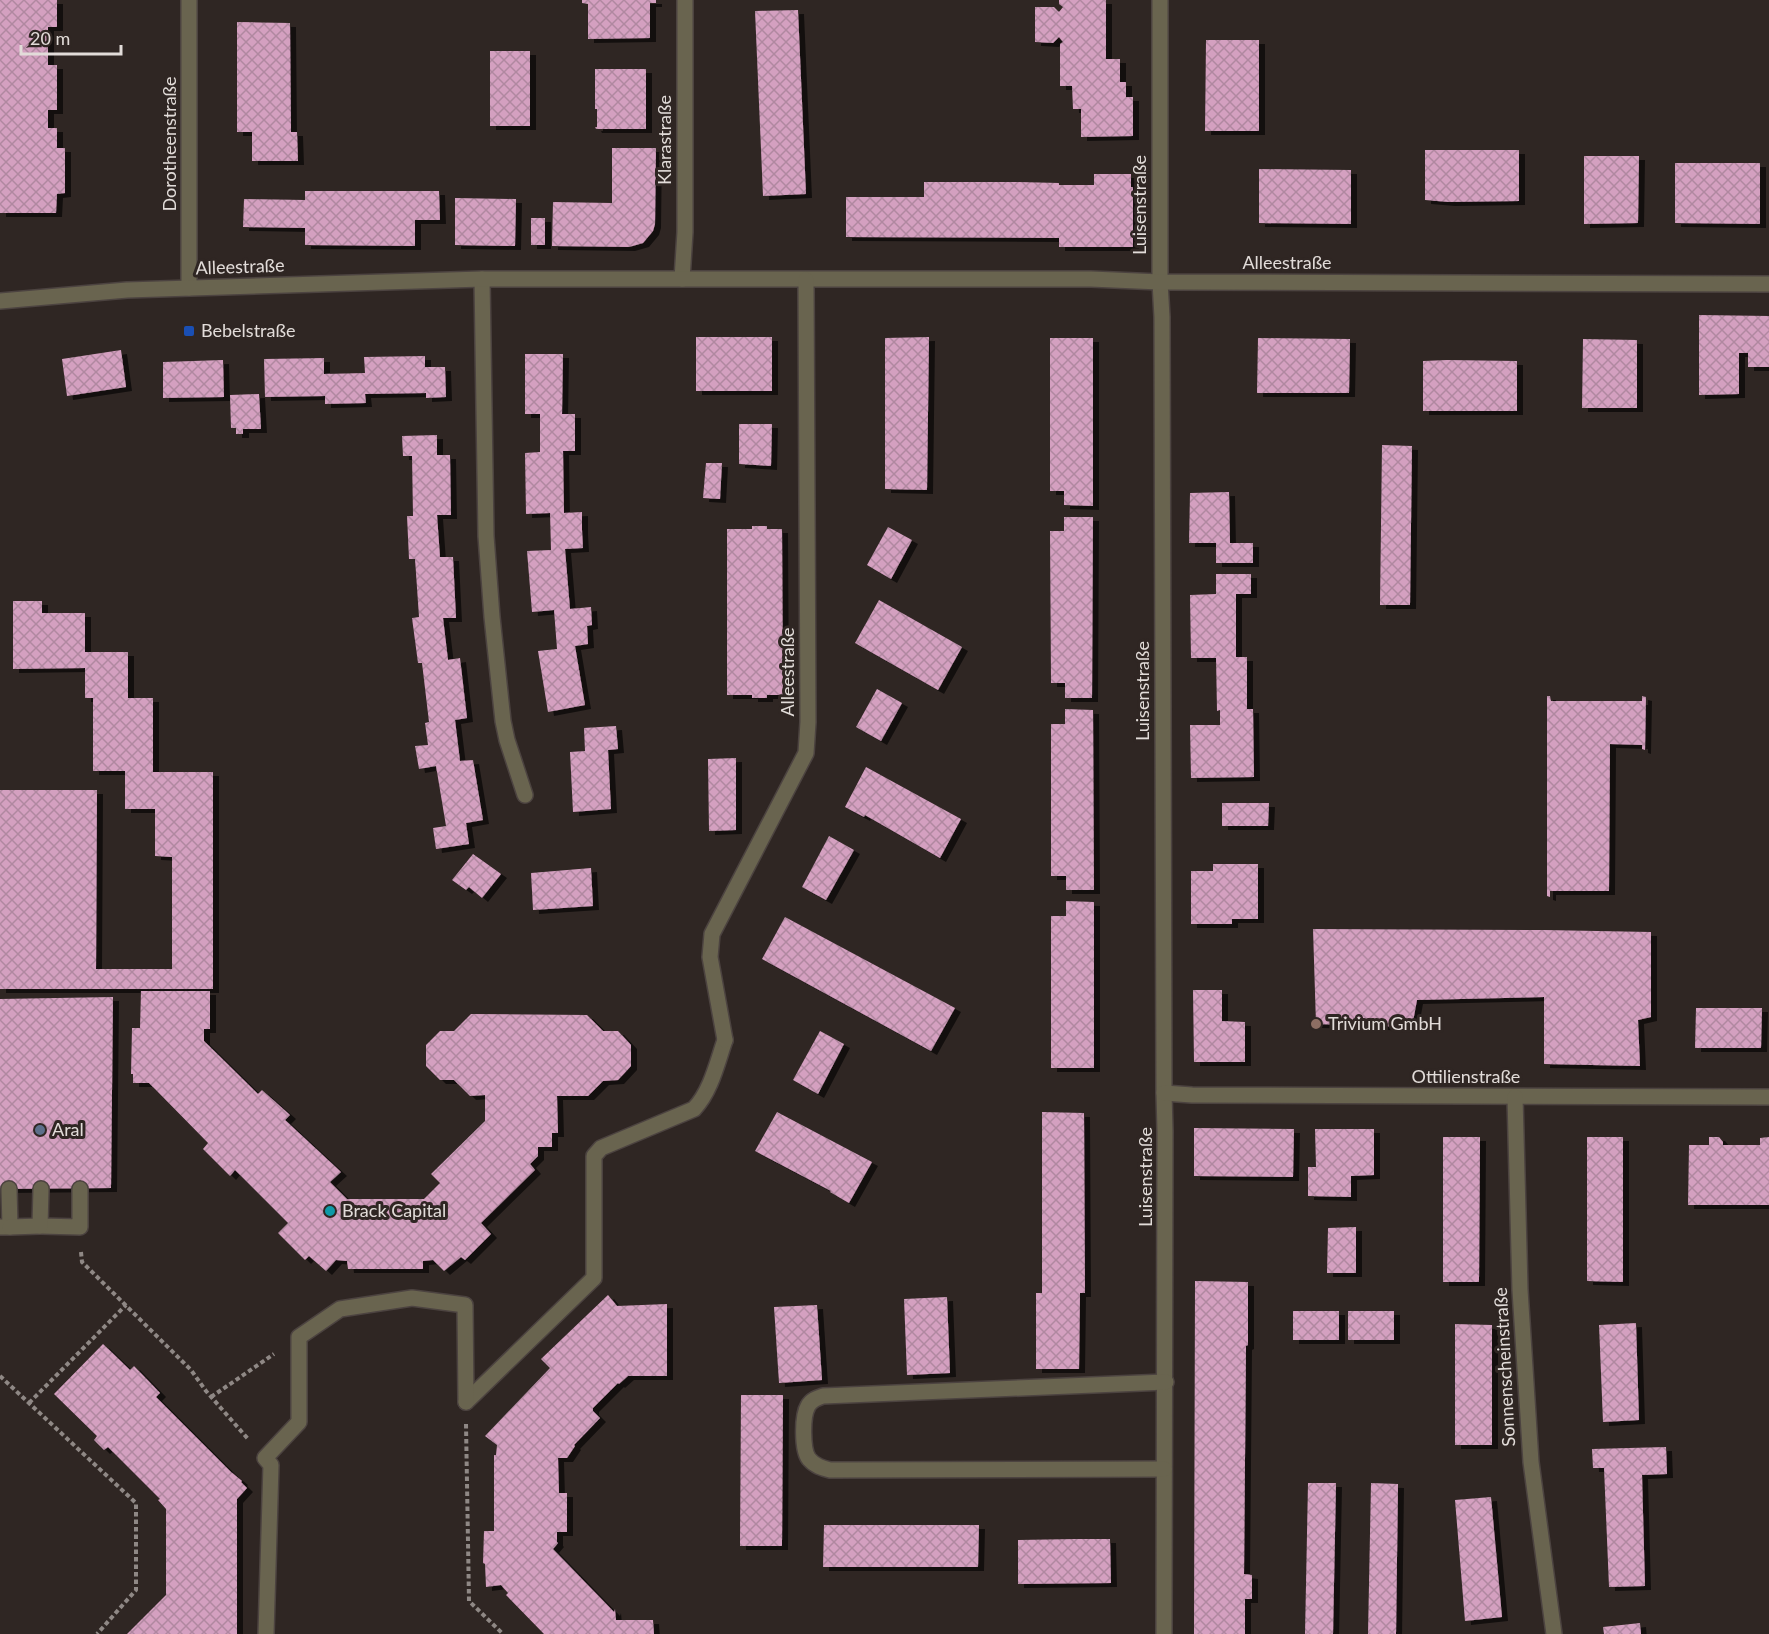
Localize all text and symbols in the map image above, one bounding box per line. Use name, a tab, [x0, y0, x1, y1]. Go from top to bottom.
scale bar	[21, 18, 122, 56]
text: 20 m	[30, 27, 70, 49]
street label: Dorotheenstraße	[158, 76, 180, 212]
street label: Klarastraße	[653, 95, 675, 185]
street label: Luisenstraße	[1128, 155, 1150, 255]
street label: Alleestraße	[1242, 251, 1332, 273]
street label: Alleestraße	[195, 253, 285, 279]
place label: Bebelstraße	[201, 319, 295, 341]
marker: Bebelstraße	[182, 324, 196, 338]
street label: Alleestraße	[776, 627, 798, 717]
street label: Luisenstraße	[1131, 641, 1153, 741]
place label: Trivium GmbH	[1328, 1012, 1442, 1034]
marker: Trivium GmbH	[1309, 1017, 1323, 1031]
street label: Ottilienstraße	[1412, 1065, 1520, 1087]
place label: Aral	[52, 1118, 84, 1140]
marker: Aral	[33, 1123, 47, 1137]
street label: Luisenstraße	[1134, 1127, 1156, 1227]
place label: Brack Capital	[342, 1199, 446, 1221]
marker: Brack Capital	[323, 1204, 337, 1218]
street label: Sonnenscheinstraße	[1489, 1287, 1519, 1447]

